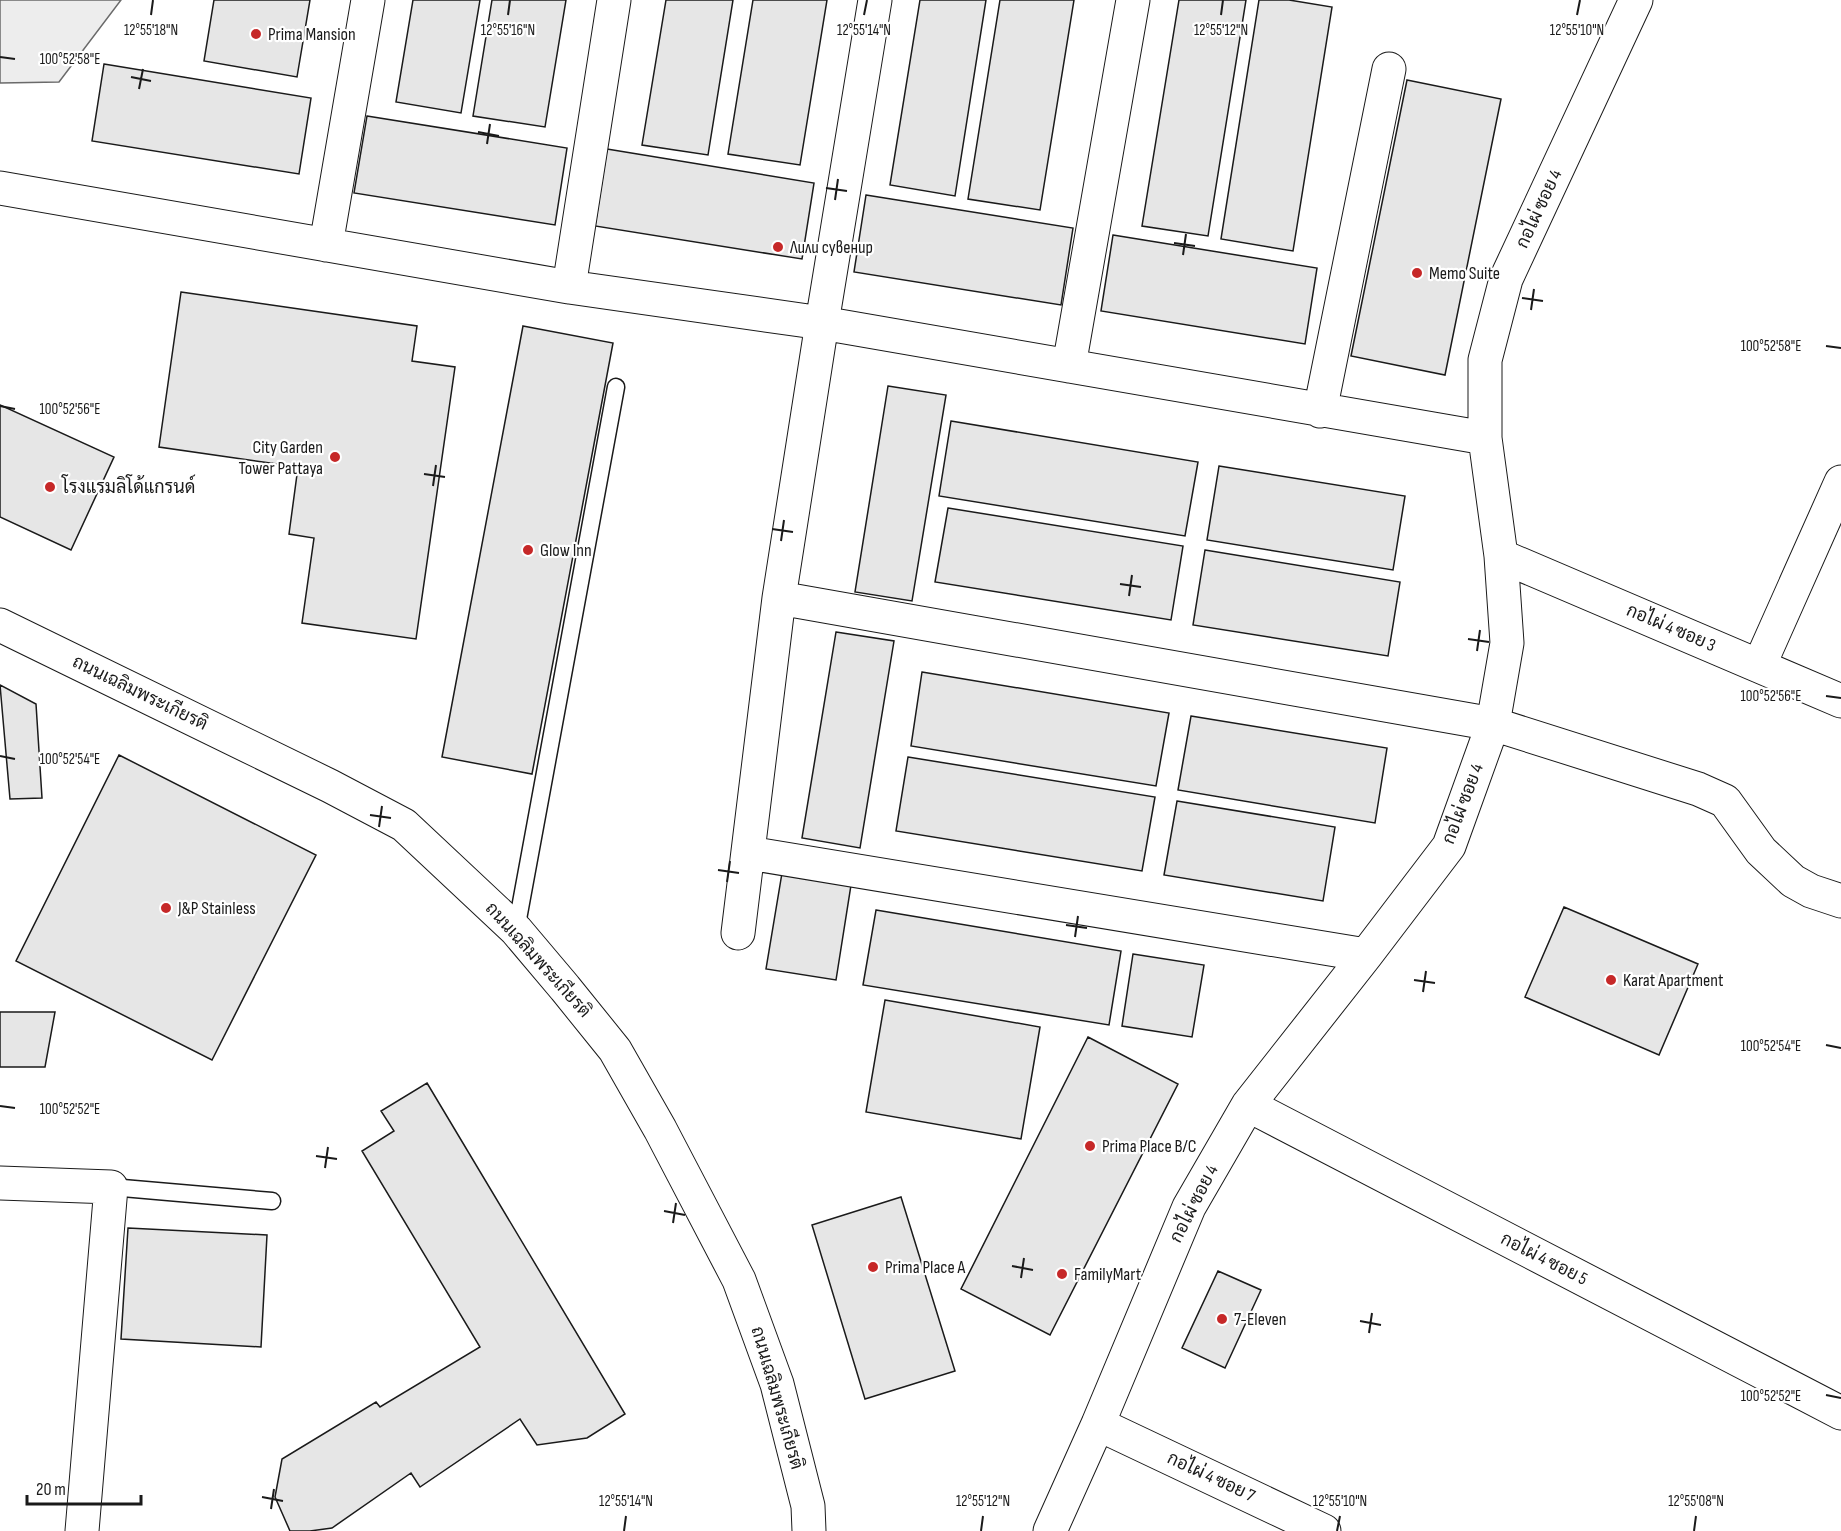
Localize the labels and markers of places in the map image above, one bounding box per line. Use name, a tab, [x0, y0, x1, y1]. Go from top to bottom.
place label: Prima Mansion	[268, 24, 356, 45]
marker: Prima Mansion	[249, 27, 263, 41]
place label: Лили сувенир	[789, 237, 873, 258]
marker: Лили сувенир	[771, 240, 785, 254]
place label: Memo Suite	[1429, 263, 1500, 284]
marker: Memo Suite	[1410, 266, 1424, 280]
place label: City Garden Tower Pattaya	[239, 437, 323, 479]
marker: City Garden Tower Pattaya	[328, 450, 342, 464]
place label: โรงแรมลิโด้แกรนด์	[61, 474, 195, 498]
marker: โรงแรมลิโด้แกรนด์	[43, 480, 57, 494]
place label: Glow Inn	[540, 540, 592, 561]
marker: Glow Inn	[521, 543, 535, 557]
place label: J&P Stainless	[177, 898, 256, 919]
marker: J&P Stainless	[159, 901, 173, 915]
place label: Karat Apartment	[1623, 970, 1724, 991]
marker: Karat Apartment	[1604, 973, 1618, 987]
place label: Prima Place B/C	[1102, 1136, 1197, 1157]
marker: Prima Place B/C	[1083, 1139, 1097, 1153]
place label: Prima Place A	[885, 1257, 966, 1278]
marker: Prima Place A	[866, 1260, 880, 1274]
place label: FamilyMart	[1074, 1264, 1142, 1285]
marker: FamilyMart	[1055, 1267, 1069, 1281]
place label: 7-Eleven	[1234, 1309, 1287, 1330]
marker: 7-Eleven	[1215, 1312, 1229, 1326]

